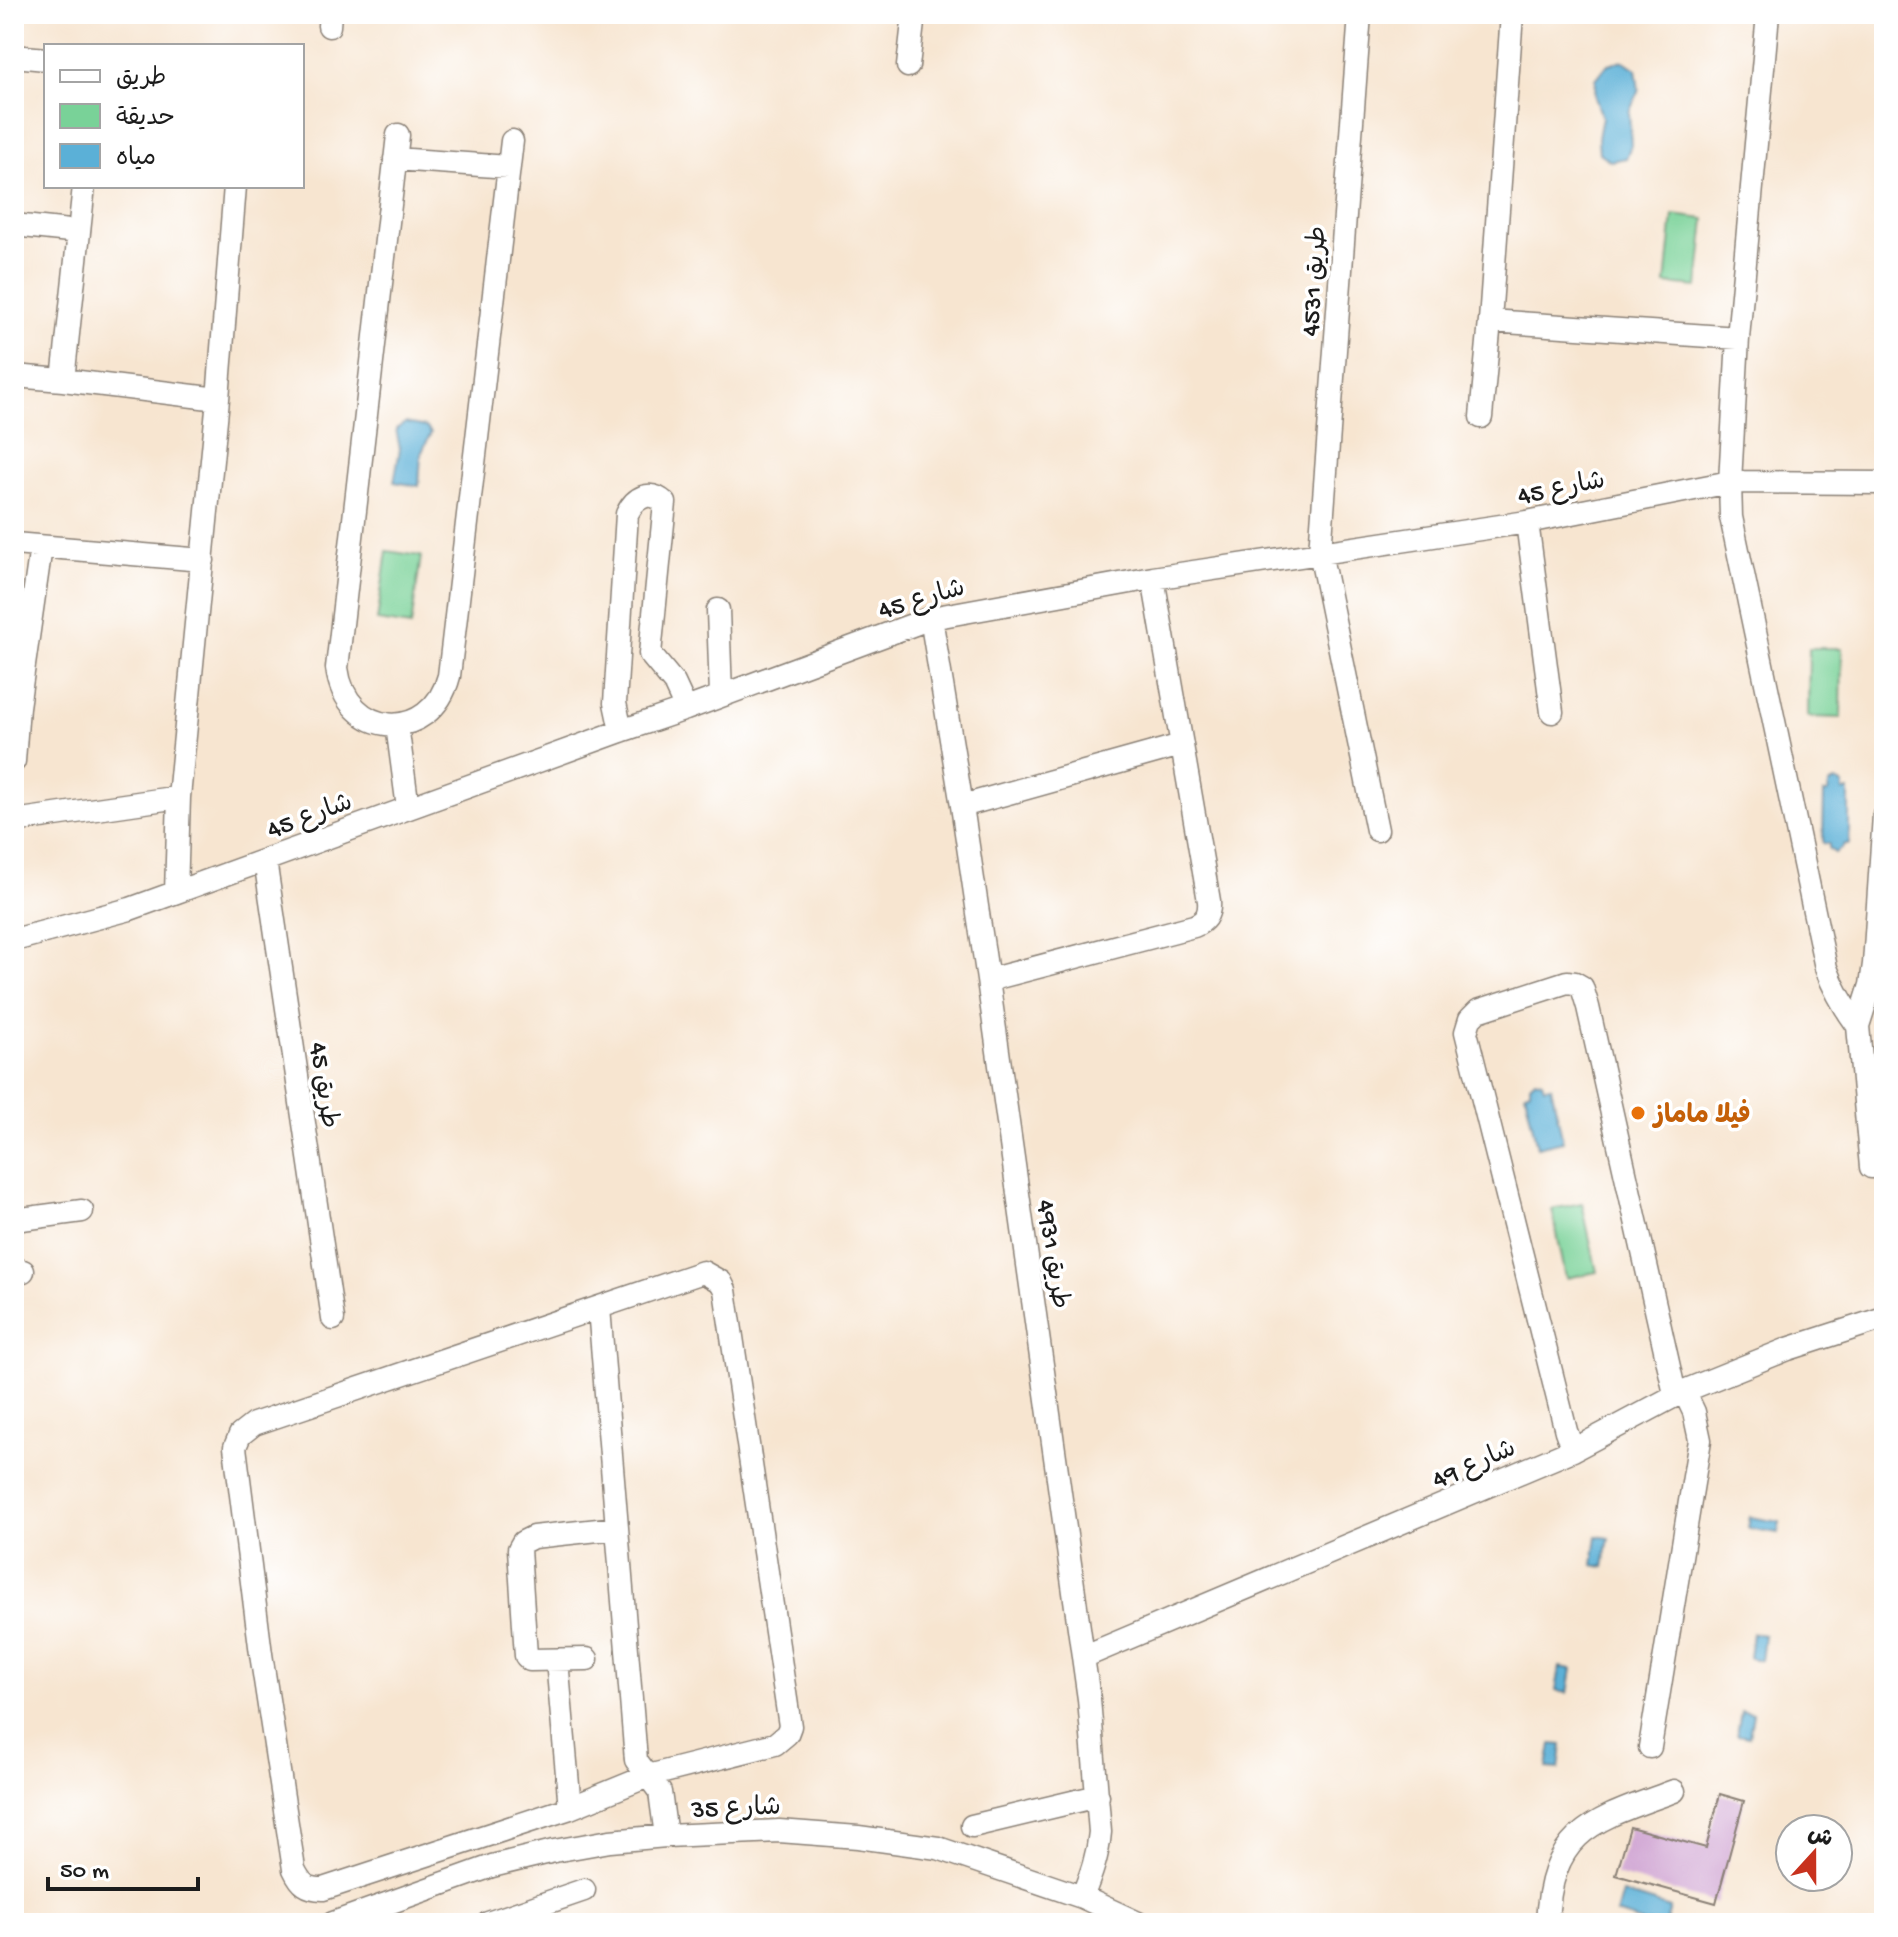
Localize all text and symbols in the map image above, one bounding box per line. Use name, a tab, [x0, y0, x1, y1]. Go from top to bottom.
legend	[44, 44, 304, 188]
text: طريق	[116, 65, 166, 94]
text: حديقة	[116, 105, 175, 134]
text: مياه	[116, 145, 156, 174]
street label: طريق 4531	[1297, 225, 1336, 338]
street label: شارع 45	[1516, 467, 1608, 514]
street label: شارع 45	[875, 574, 969, 628]
street label: شارع 45	[264, 789, 357, 848]
street label: طريق 45	[300, 1041, 343, 1131]
place label: فيلا ماماز	[1652, 1099, 1750, 1133]
marker: فيلا ماماز	[1629, 1104, 1647, 1122]
street label: طريق 4931	[1028, 1198, 1074, 1311]
street label: شارع 49	[1428, 1435, 1521, 1498]
street label: شارع 35	[690, 1793, 781, 1828]
north arrow	[1774, 1813, 1854, 1893]
text: ش	[1804, 1822, 1836, 1855]
scale bar	[48, 1841, 198, 1891]
text: 50 m	[60, 1858, 109, 1887]

